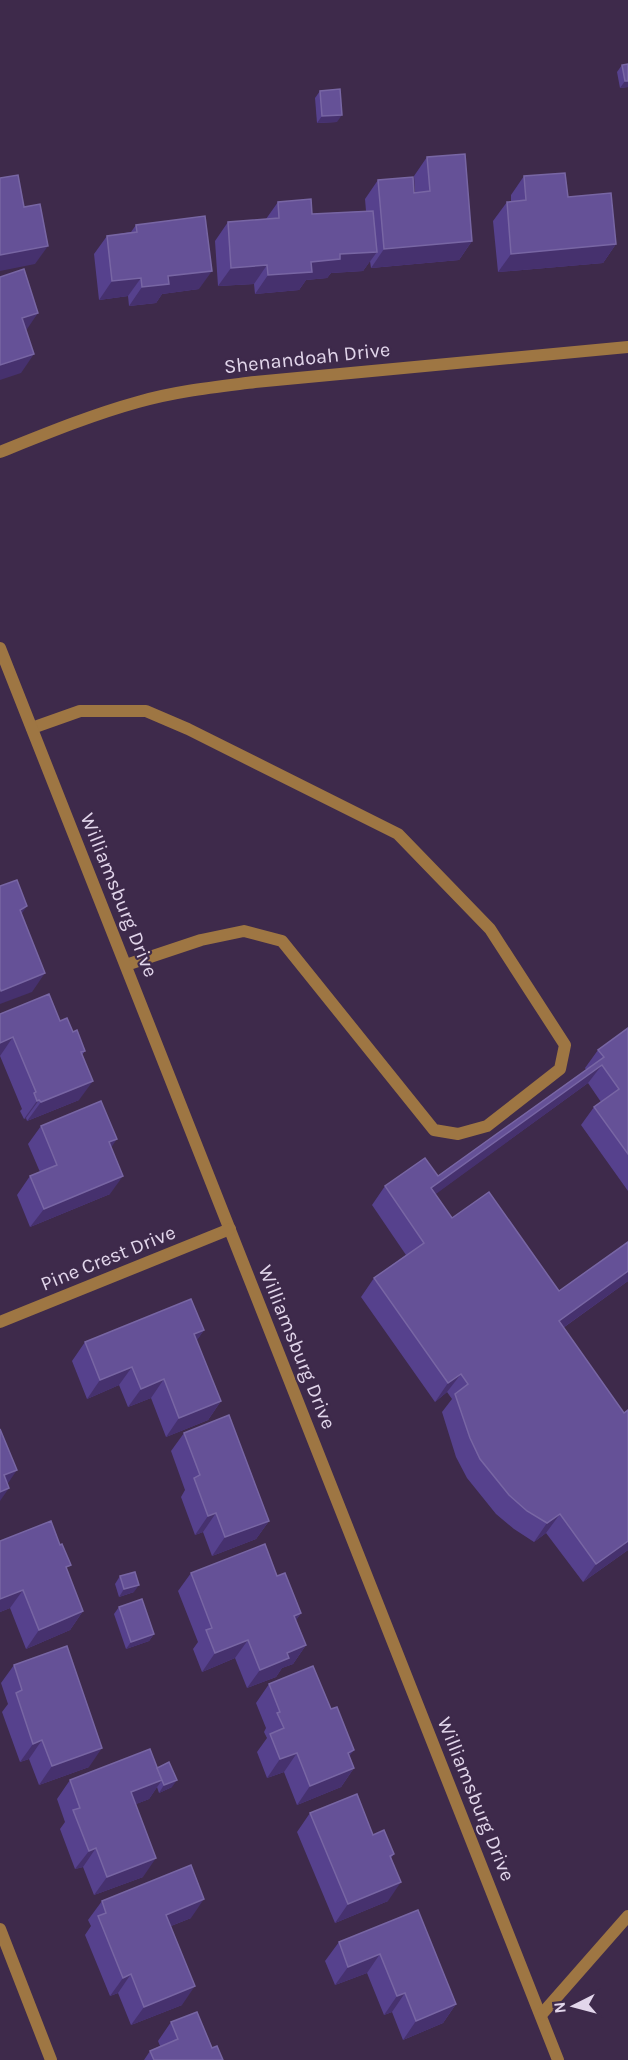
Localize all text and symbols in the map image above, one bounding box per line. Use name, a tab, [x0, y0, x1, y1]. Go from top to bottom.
street label: Shenandoah Drive	[223, 338, 391, 378]
street label: Williamsburg Drive	[76, 810, 162, 980]
street label: Pine Crest Drive	[37, 1220, 179, 1296]
street label: Williamsburg Drive	[254, 1262, 340, 1432]
street label: Williamsburg Drive	[433, 1714, 519, 1884]
north arrow	[544, 1976, 604, 2036]
text: N	[550, 2001, 570, 2014]

